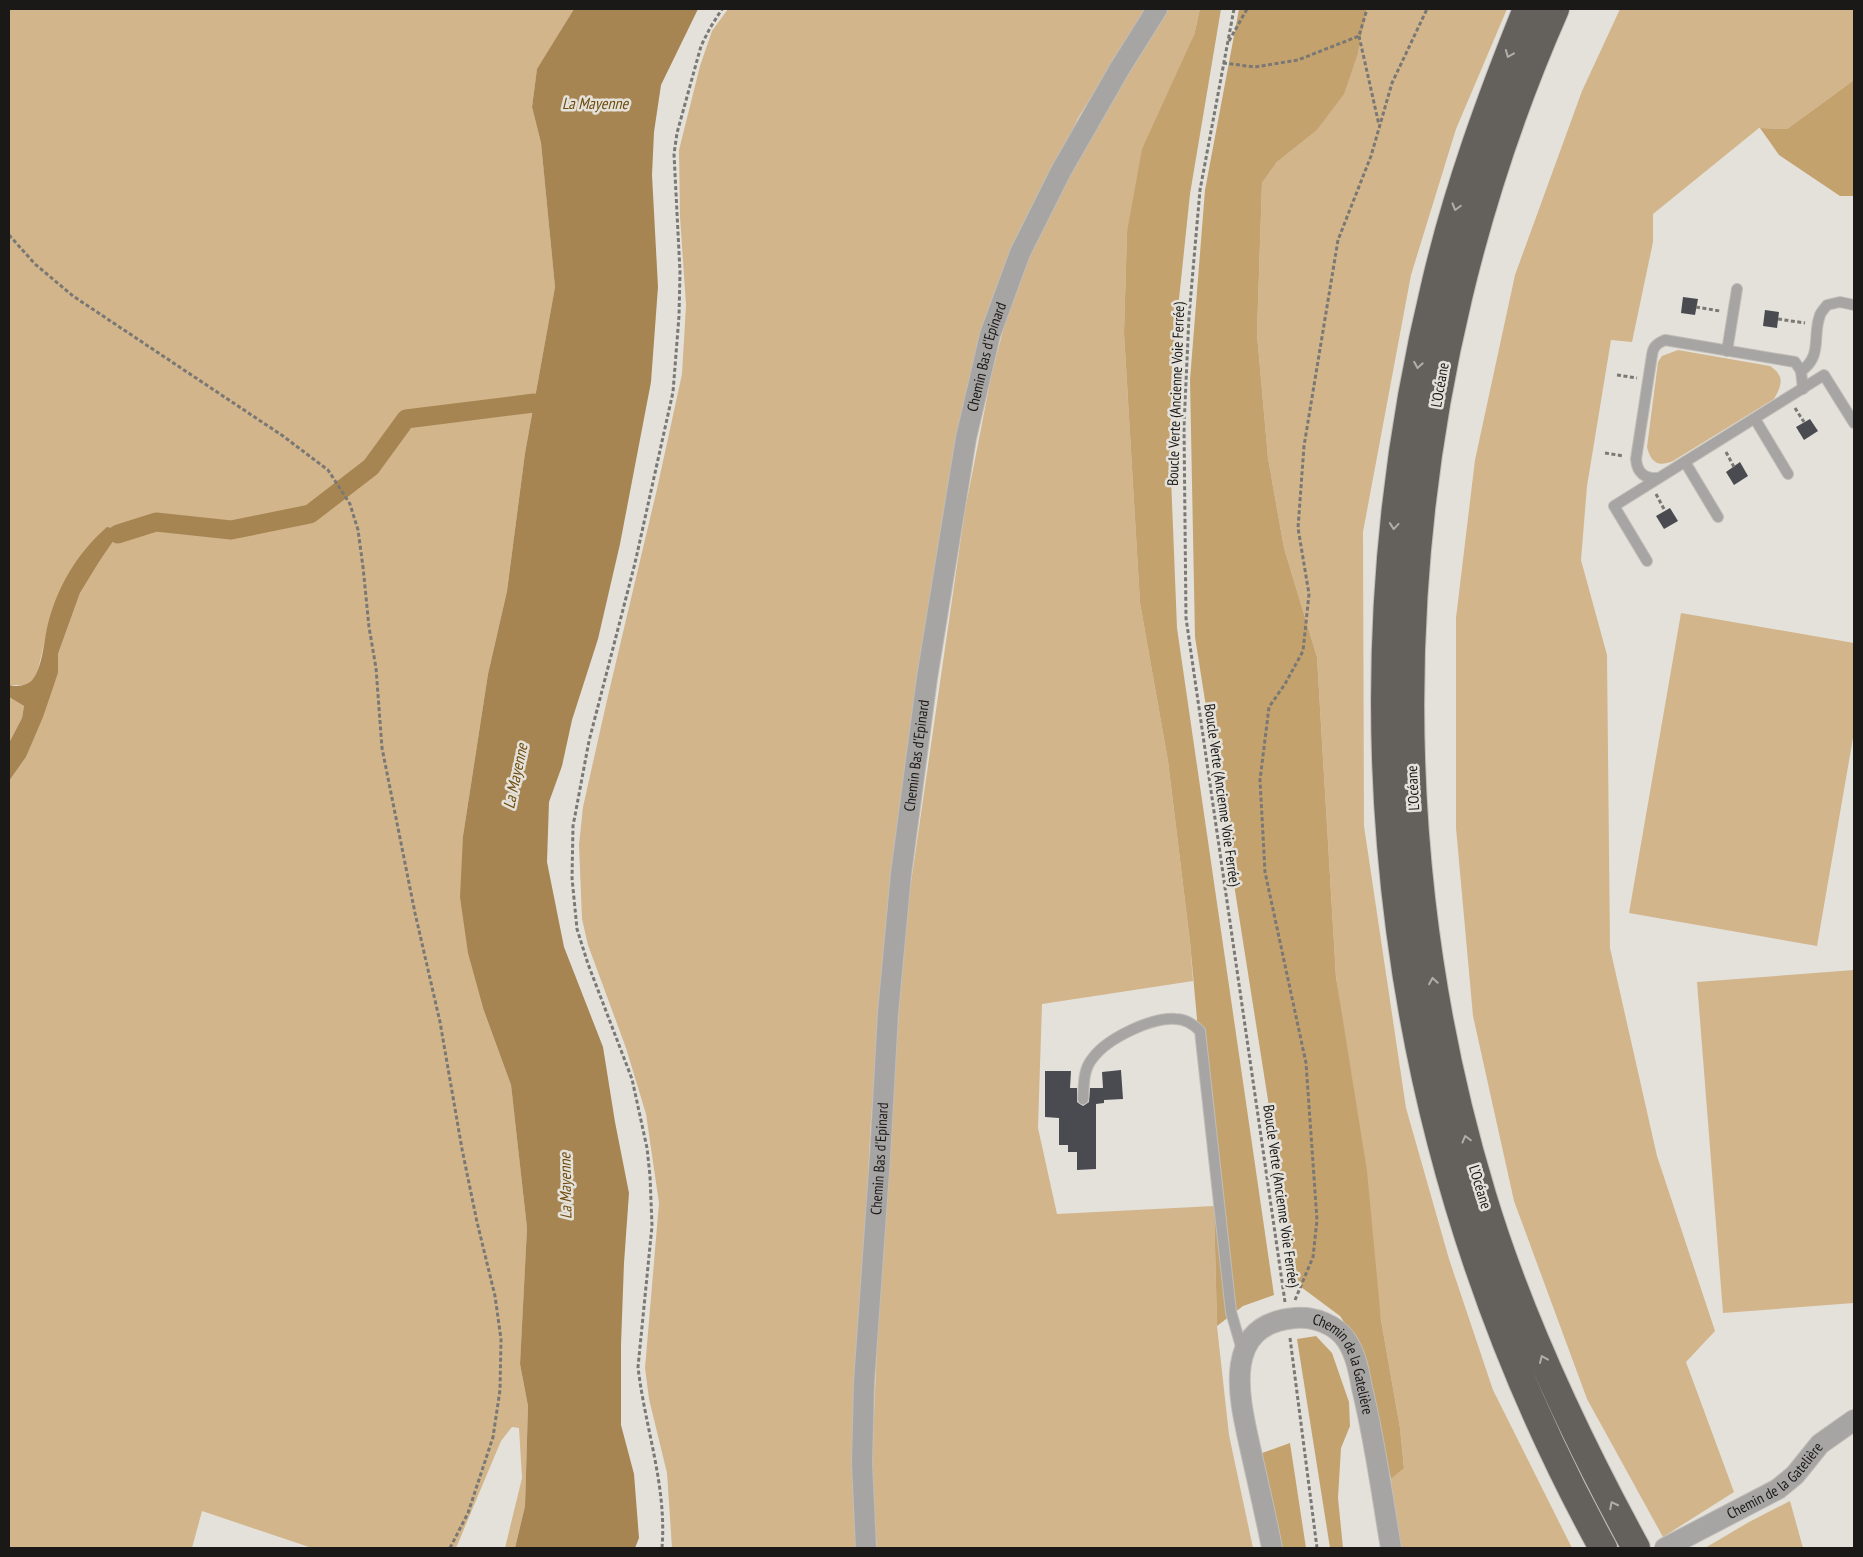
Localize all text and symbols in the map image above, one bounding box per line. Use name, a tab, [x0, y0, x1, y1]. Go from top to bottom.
one-way arrow	[1505, 49, 1515, 58]
water label: La Mayenne	[562, 93, 629, 113]
one-way arrow	[1452, 203, 1462, 211]
street label: Chemin Bas d'Epinard	[962, 300, 1010, 413]
street label: Boucle Verte (Ancienne Voie Ferrée)	[1163, 301, 1188, 486]
one-way arrow	[1413, 361, 1423, 370]
street label: L’Océane	[1426, 361, 1453, 409]
one-way arrow	[1389, 522, 1400, 530]
street label: Chemin Bas d'Epinard	[899, 698, 933, 813]
street label: Boucle Verte (Ancienne Voie Ferrée)	[1200, 702, 1245, 888]
water label: La Mayenne	[498, 740, 532, 810]
street label: L’Océane	[1402, 765, 1423, 811]
one-way arrow	[1428, 976, 1439, 984]
street label: Chemin Bas d'Epinard	[866, 1102, 892, 1215]
street label: Boucle Verte (Ancienne Voie Ferrée)	[1259, 1103, 1304, 1289]
one-way arrow	[1462, 1136, 1472, 1144]
water label: La Mayenne	[554, 1151, 576, 1219]
street label: L’Océane	[1465, 1163, 1496, 1211]
street label: Chemin de la Gatelière	[1311, 1309, 1378, 1416]
one-way arrow	[1539, 1355, 1550, 1364]
street label: Chemin de la Gatelière	[1723, 1438, 1827, 1523]
one-way arrow	[1609, 1502, 1619, 1511]

